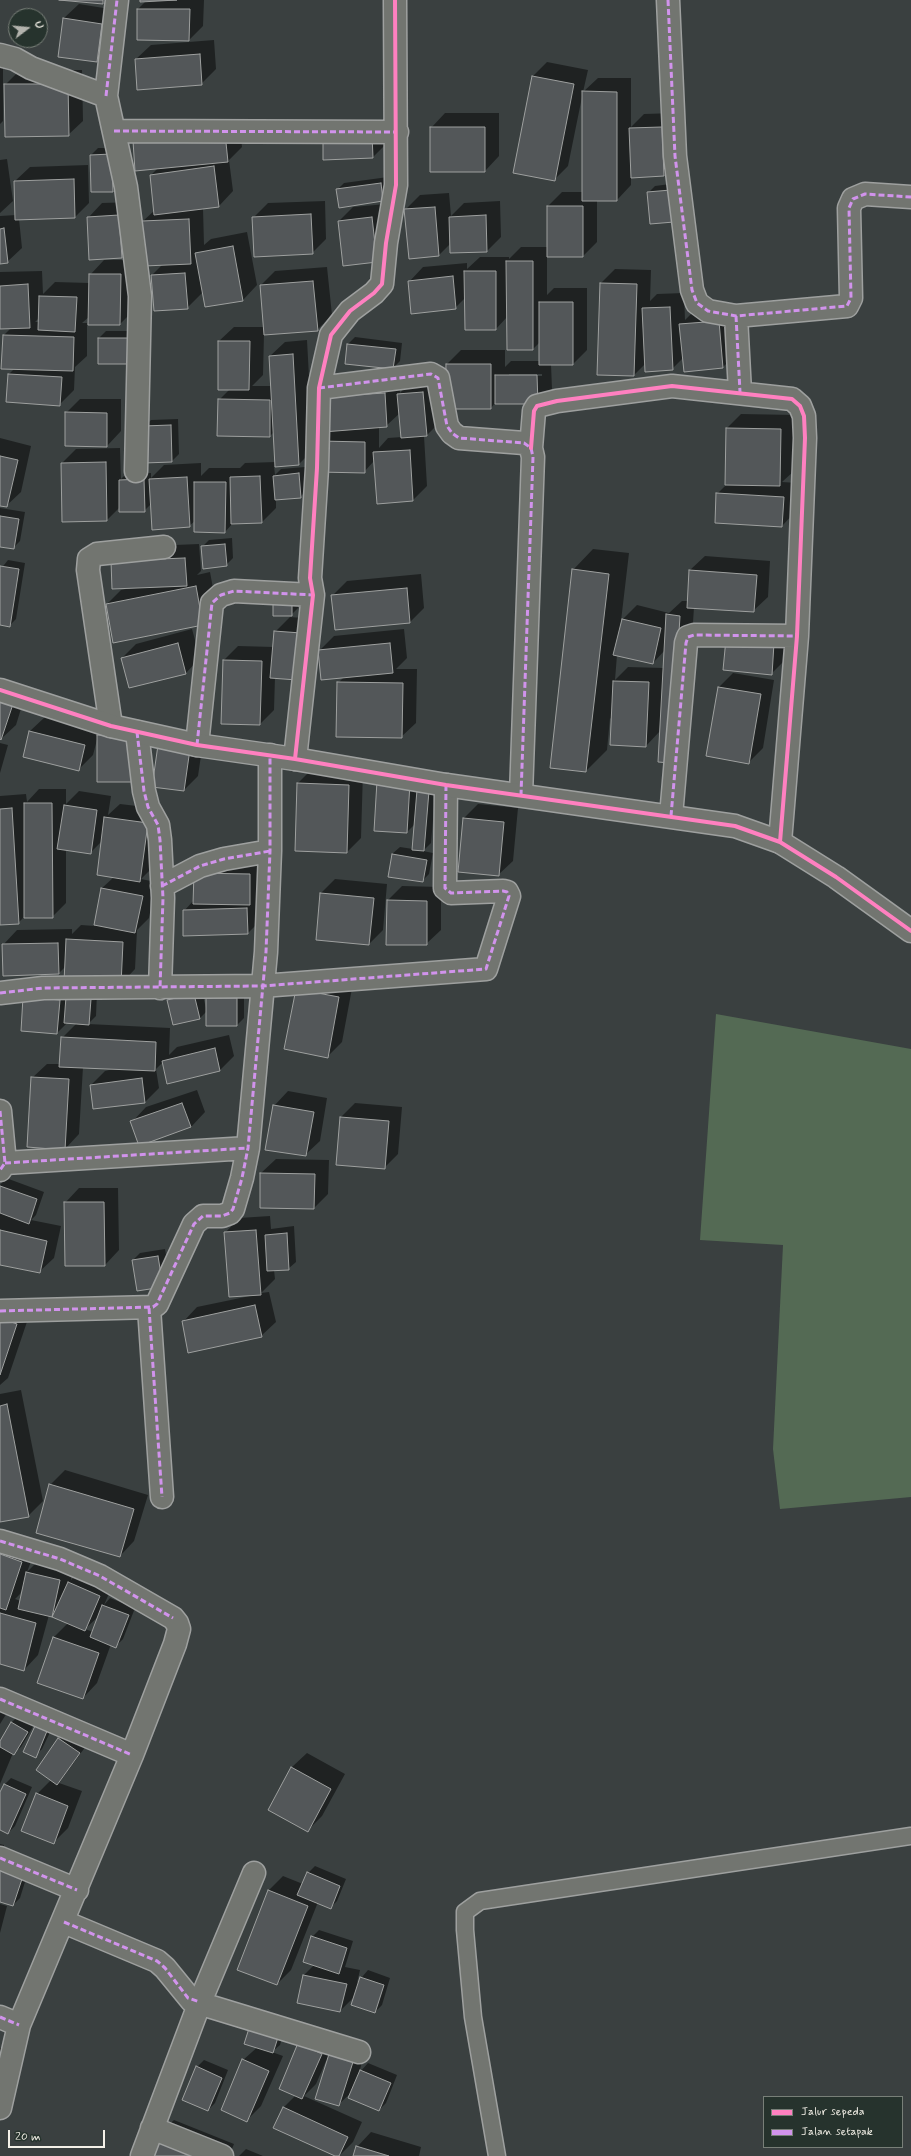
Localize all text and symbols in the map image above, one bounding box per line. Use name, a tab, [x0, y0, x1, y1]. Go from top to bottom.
north arrow	[8, 8, 48, 48]
text: U	[31, 20, 46, 30]
legend	[763, 2096, 903, 2148]
text: Jalur sepeda	[801, 2104, 865, 2120]
scale bar	[10, 2122, 107, 2148]
text: Jalan setapak	[801, 2124, 873, 2140]
text: 20 m	[15, 2129, 41, 2145]

